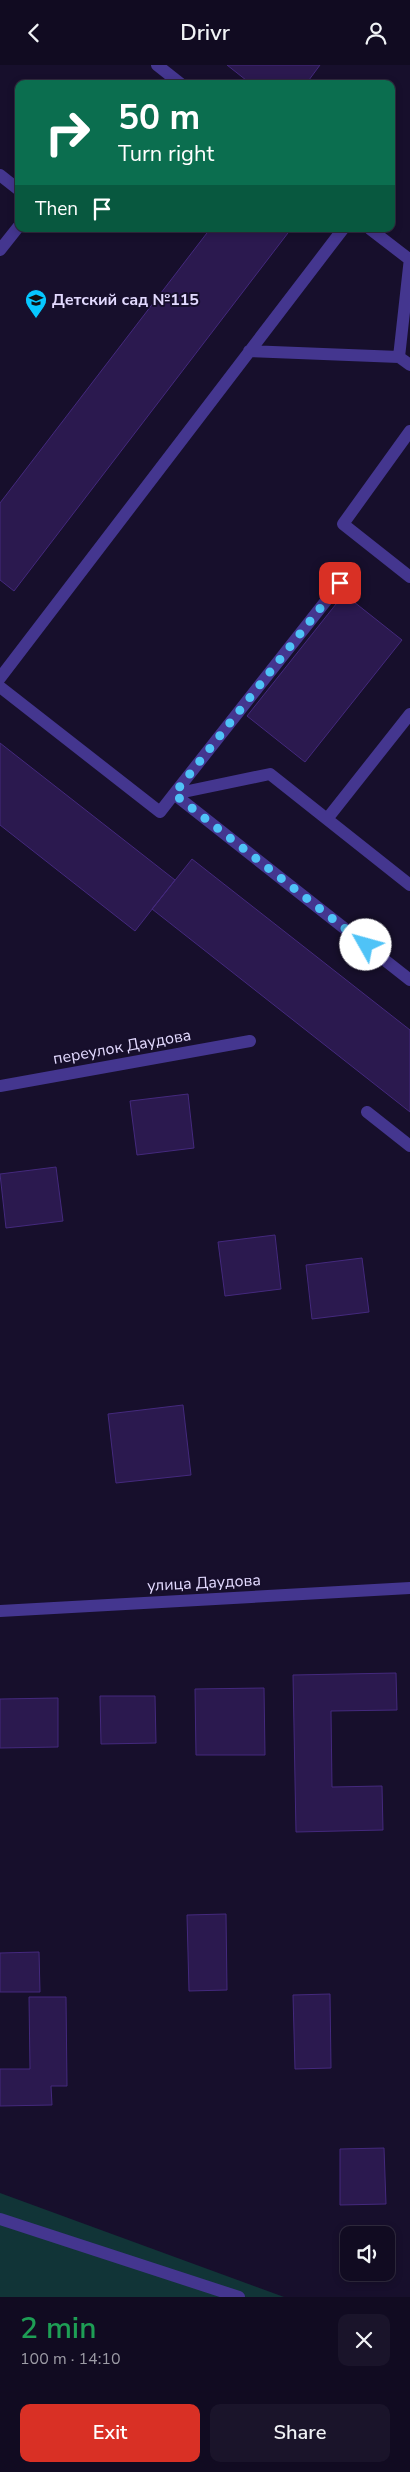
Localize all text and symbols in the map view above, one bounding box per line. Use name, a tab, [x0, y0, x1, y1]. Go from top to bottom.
text: Drivr	[180, 18, 230, 48]
icon: back	[20, 19, 48, 47]
icon: person	[362, 19, 390, 47]
text: 50 m	[118, 94, 200, 141]
icon: right	[35, 100, 100, 165]
text: Turn right	[118, 139, 214, 169]
icon: arrive	[88, 195, 116, 223]
text: Then	[35, 196, 78, 222]
school or university icon: Детский сад №115	[24, 288, 48, 319]
place label: Детский сад №115	[52, 289, 199, 311]
pin	[319, 562, 361, 604]
icon: arrive	[326, 569, 354, 597]
position arrow	[339, 918, 391, 970]
street label: переулок Даудова	[51, 1024, 193, 1070]
street label: улица Даудова	[147, 1569, 261, 1597]
map controls	[340, 2226, 395, 2281]
button: sound	[340, 2226, 395, 2281]
text: 2 min	[20, 2308, 96, 2349]
button: close	[338, 2314, 390, 2366]
text: 100 m · 14:10	[20, 2348, 121, 2370]
button: Exit	[20, 2404, 200, 2462]
button: Share	[210, 2404, 390, 2462]

